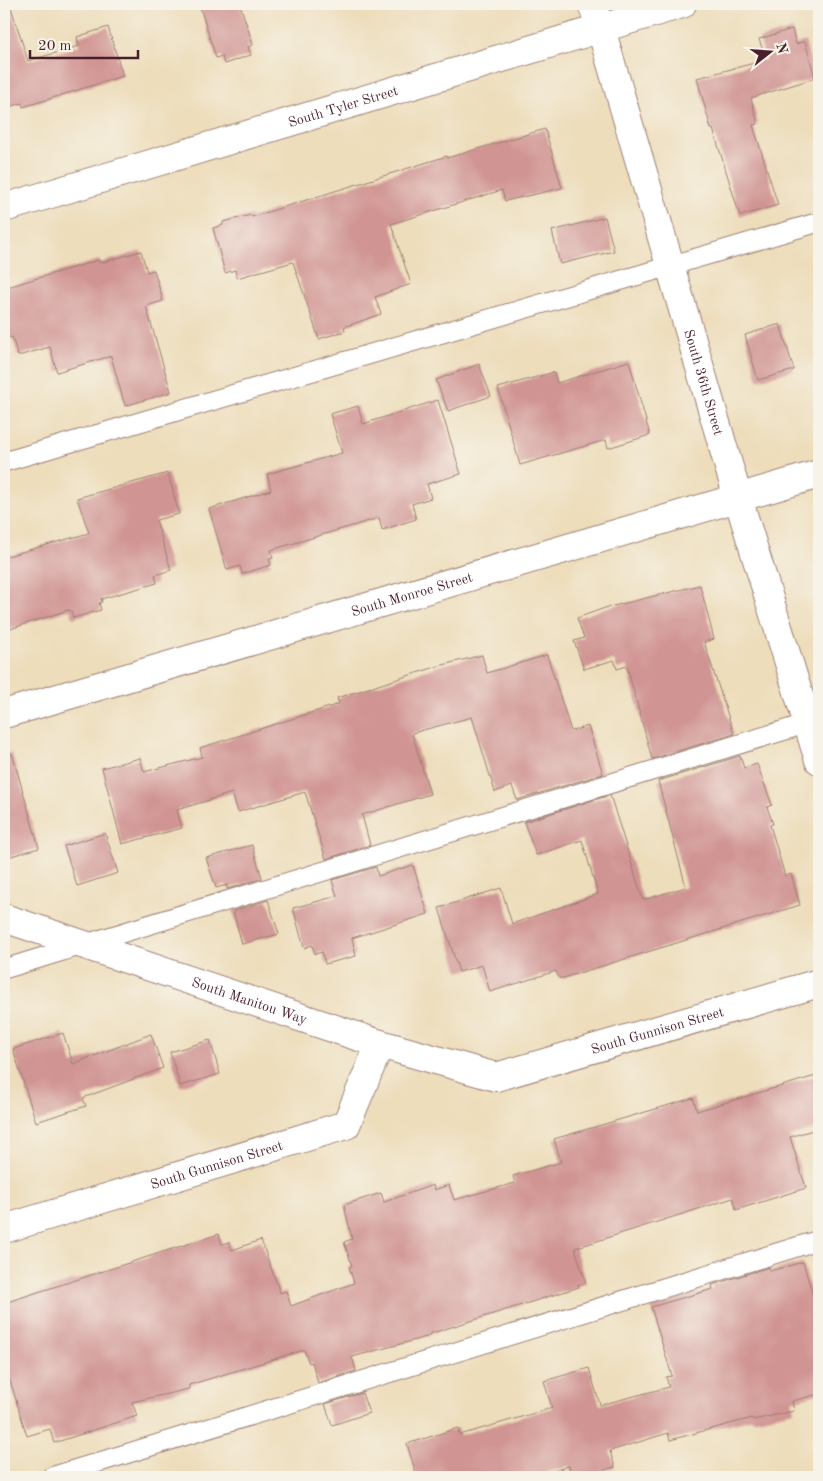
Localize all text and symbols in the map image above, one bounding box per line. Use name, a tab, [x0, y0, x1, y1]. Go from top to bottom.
scale bar	[30, 28, 138, 60]
north arrow	[746, 28, 796, 78]
text: 20 m	[38, 39, 72, 54]
text: N	[773, 41, 790, 56]
street label: South Tyler Street	[287, 84, 400, 130]
street label: South 36th Street	[681, 328, 725, 437]
street label: South Monroe Street	[350, 570, 475, 619]
street label: South Manitou Way	[190, 975, 309, 1027]
street label: South Gunnison Street	[589, 1005, 726, 1057]
street label: South Gunnison Street	[149, 1139, 285, 1192]

